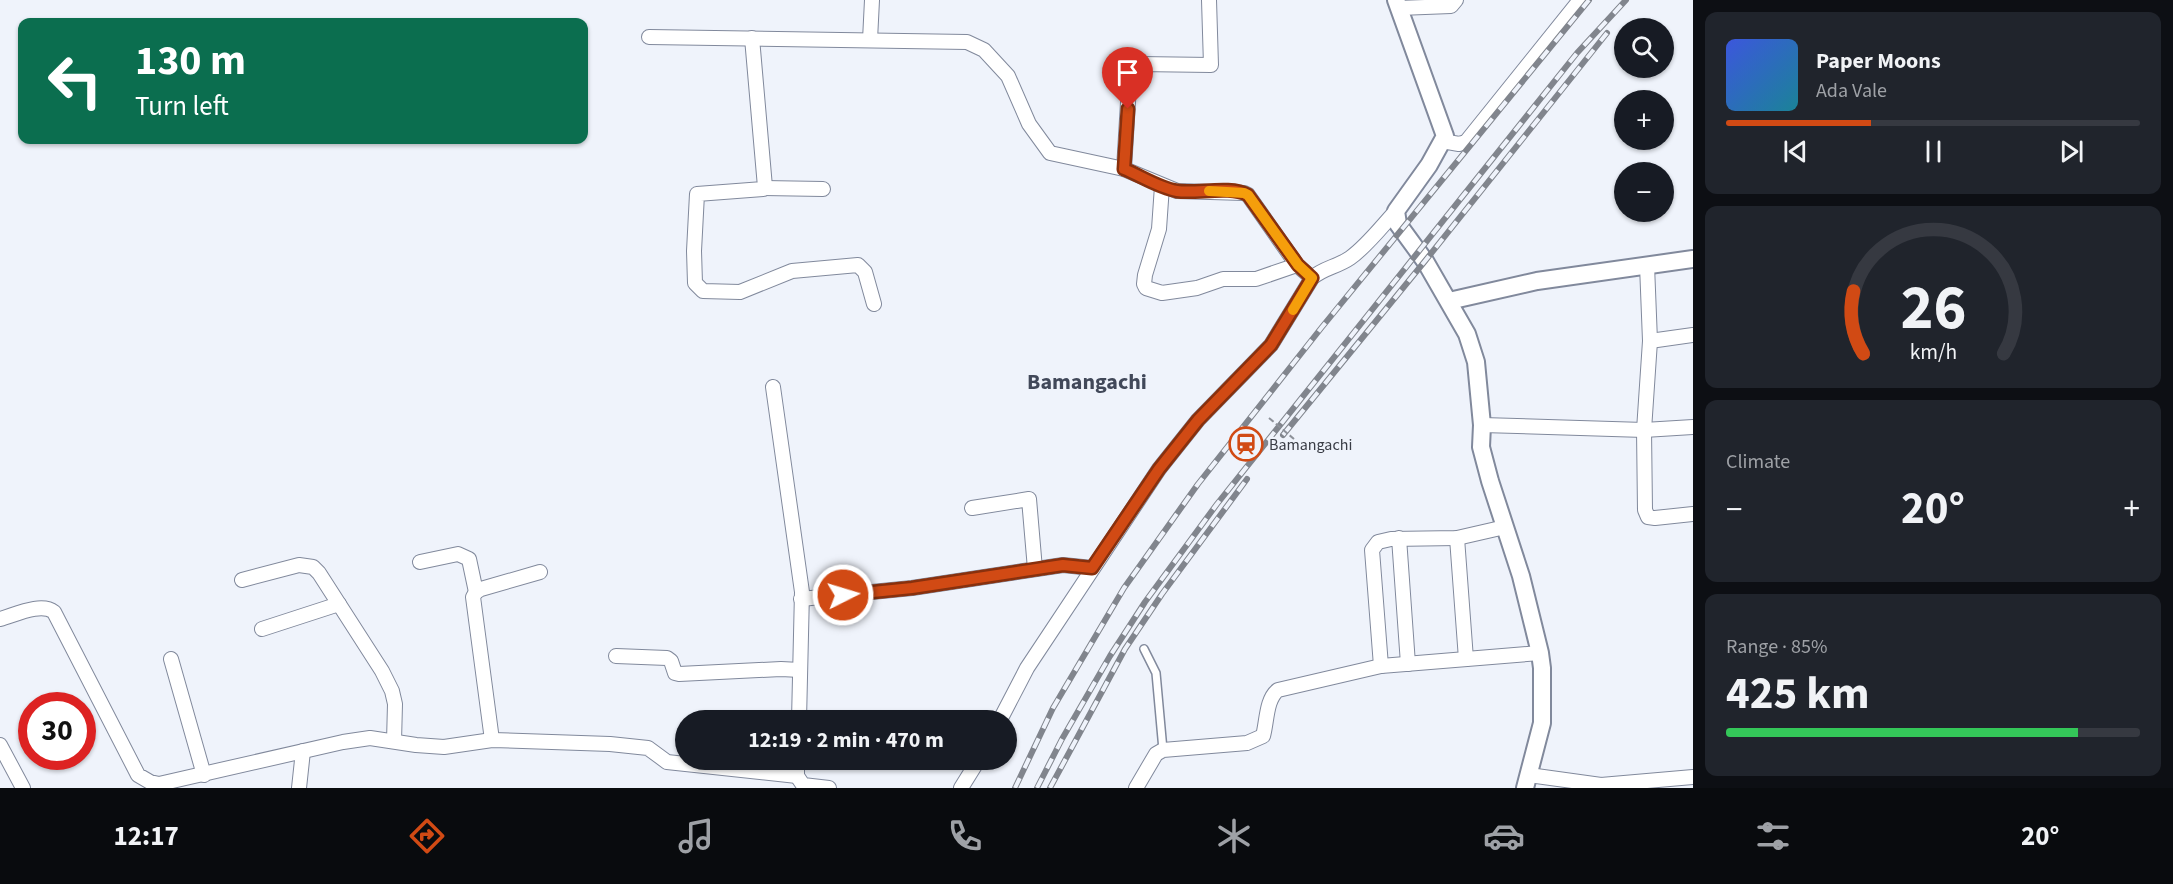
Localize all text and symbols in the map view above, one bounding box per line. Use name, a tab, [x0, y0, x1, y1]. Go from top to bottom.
map controls	[1614, 18, 1674, 222]
button: search	[1614, 18, 1674, 78]
text: 130 m	[135, 31, 246, 91]
icon: left	[36, 42, 114, 120]
text: Paper Moons	[1816, 45, 1941, 77]
pin	[1102, 47, 1153, 109]
icon: arrive	[1111, 56, 1144, 89]
text: Ada Vale	[1816, 77, 1887, 105]
text: Turn left	[135, 87, 229, 126]
button: +	[1614, 90, 1674, 150]
icon: previous	[1779, 135, 1812, 168]
icon: pause	[1917, 135, 1950, 168]
icon: next	[2055, 135, 2088, 168]
button: −	[1614, 162, 1674, 222]
text: 26	[1900, 264, 1966, 353]
text: km/h	[1909, 337, 1957, 368]
district label: Bamangachi	[1027, 366, 1147, 398]
station icon: Bamangachi	[1228, 426, 1264, 462]
place label: Bamangachi	[1269, 434, 1352, 456]
text: Climate	[1726, 448, 1790, 476]
text: 20°	[1901, 477, 1965, 541]
text: −	[1726, 486, 1742, 533]
text: +	[2124, 486, 2140, 533]
position arrow	[811, 563, 875, 627]
text: Range · 85%	[1726, 633, 1827, 661]
text: 425 km	[1726, 662, 1870, 726]
speed limit sign: 30	[18, 692, 96, 770]
text: 12:19 · 2 min · 470 m	[748, 724, 944, 756]
icon: directions	[406, 815, 448, 857]
icon: music	[675, 815, 717, 857]
icon: phone	[944, 815, 986, 857]
icon: climate	[1213, 815, 1255, 857]
icon: car	[1483, 815, 1525, 857]
icon: filters	[1752, 815, 1794, 857]
text: 12:17	[114, 817, 179, 856]
text: 20°	[2021, 817, 2059, 856]

